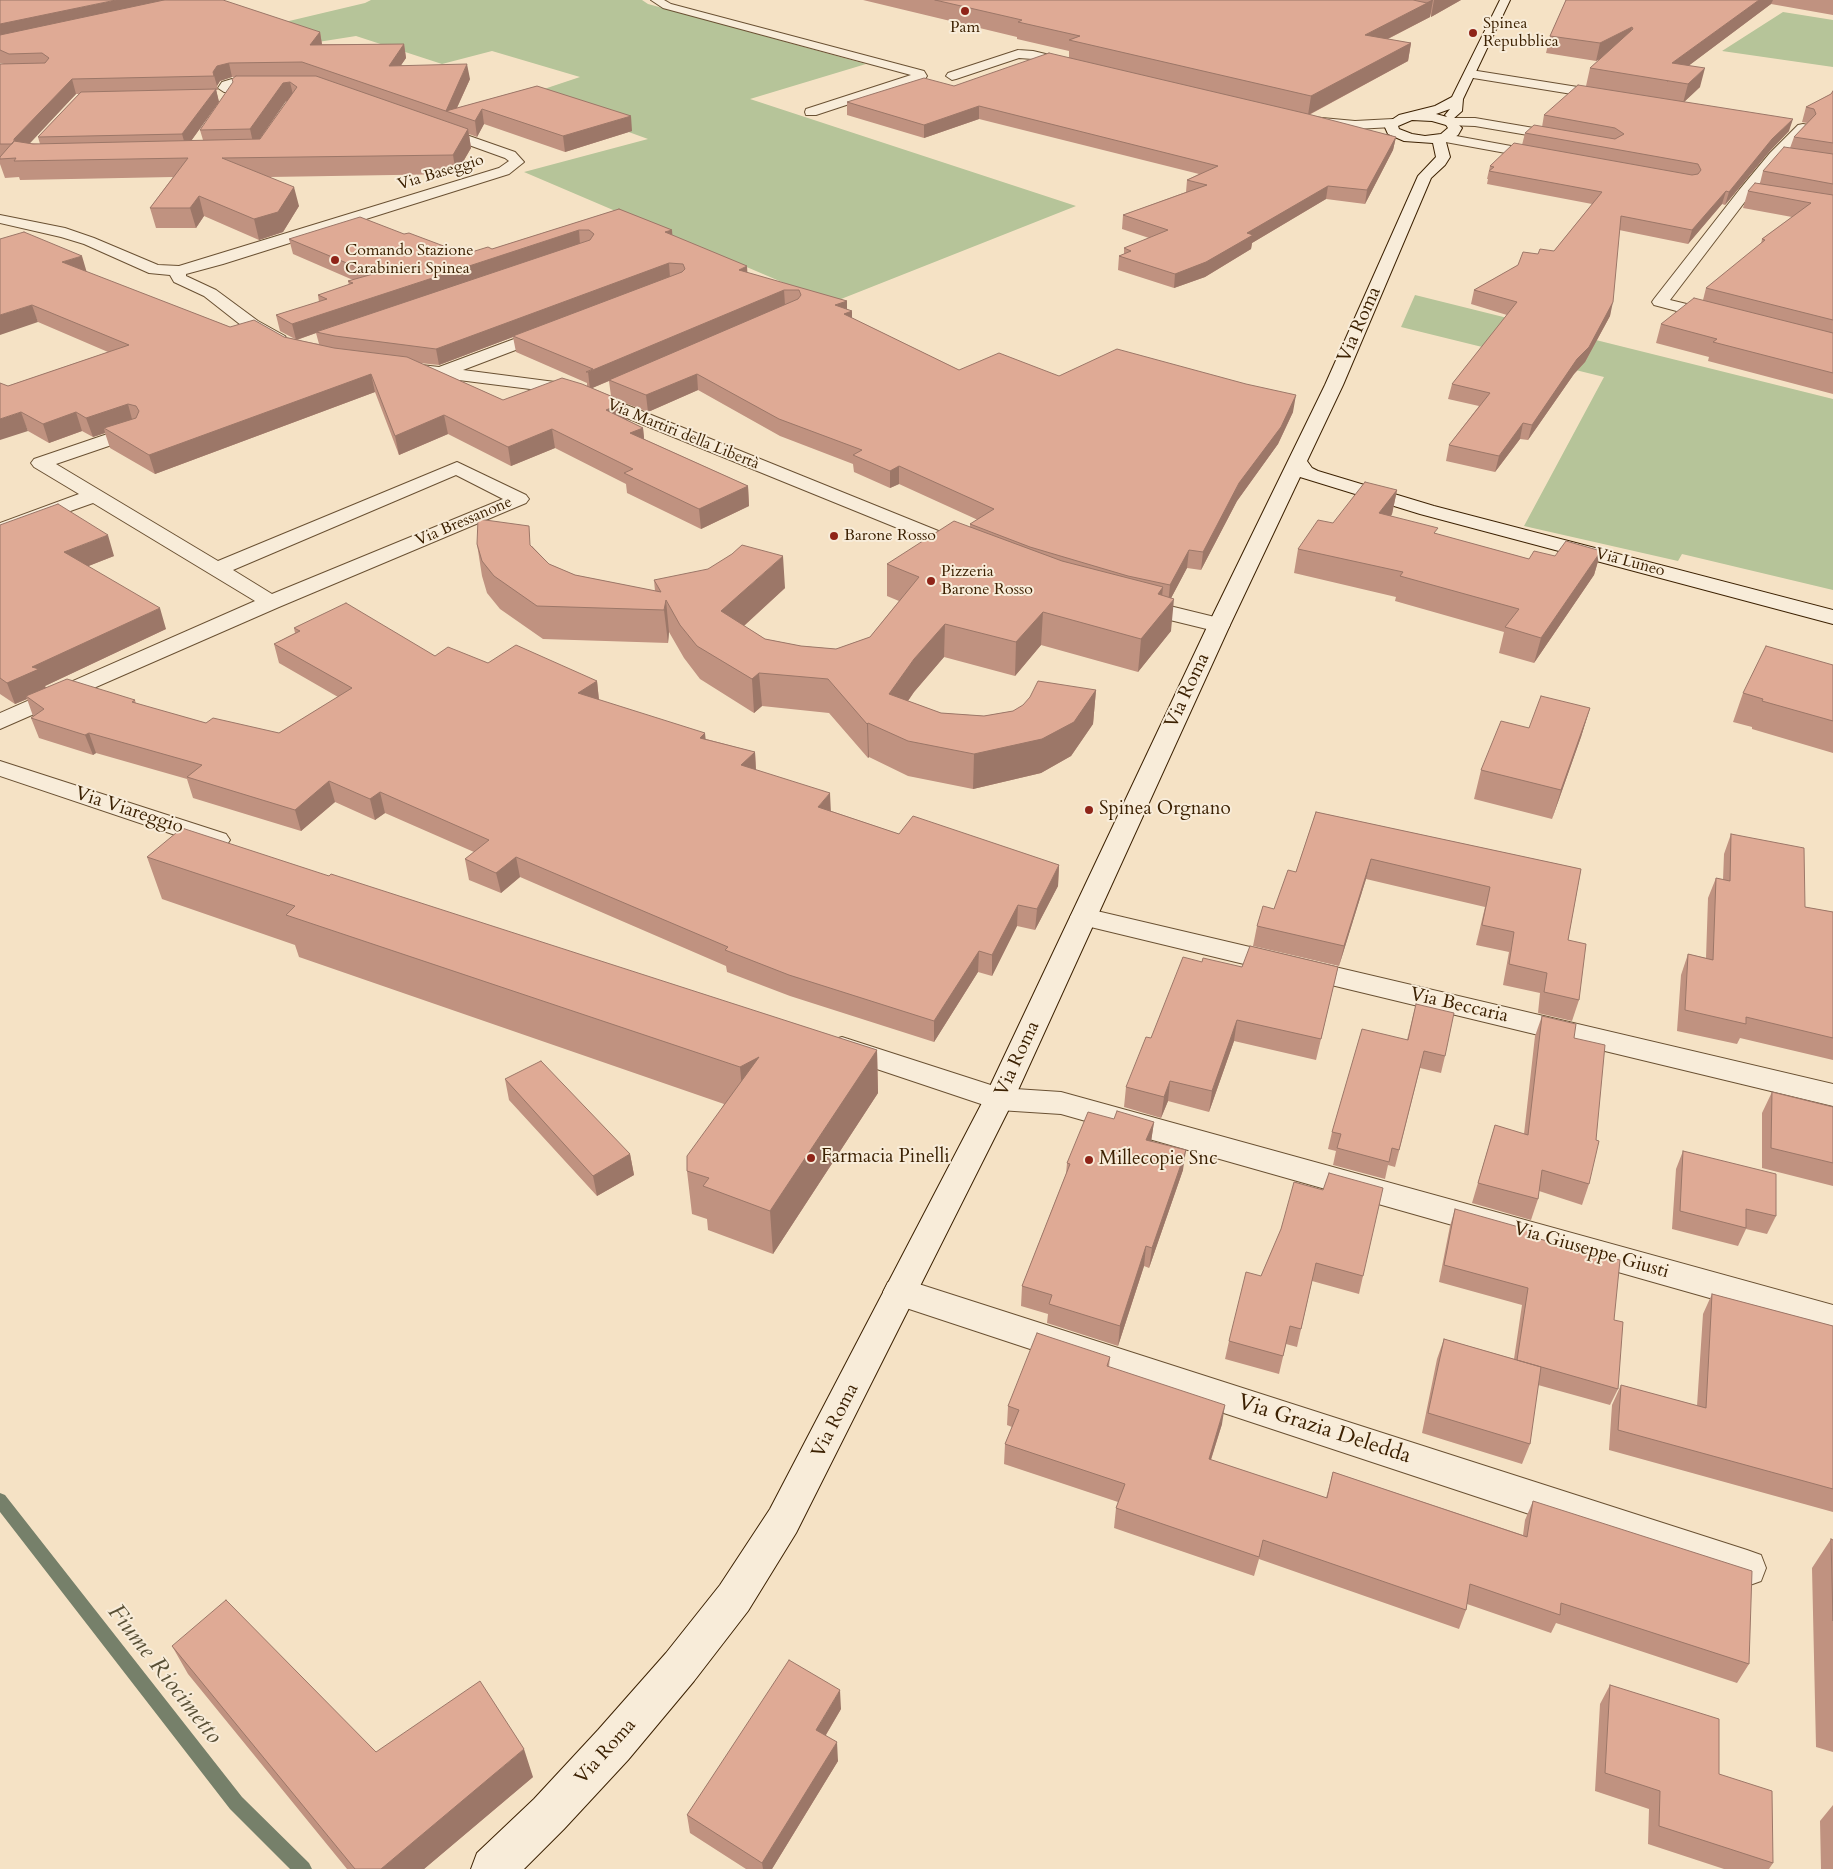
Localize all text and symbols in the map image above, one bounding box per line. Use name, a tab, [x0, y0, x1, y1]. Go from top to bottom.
marker: Pam	[959, 5, 971, 17]
place label: Spinea Repubblica	[1483, 14, 1559, 52]
place label: Pam	[950, 18, 980, 38]
marker: Spinea Repubblica	[1467, 27, 1479, 39]
street label: Via Baseggio	[396, 151, 486, 195]
place label: Comando Stazione Carabinieri Spinea	[345, 241, 474, 279]
marker: Comando Stazione Carabinieri Spinea	[329, 254, 341, 266]
street label: Via Roma	[1333, 284, 1387, 366]
street label: Via Martiri della Libertà	[604, 396, 762, 474]
street label: Via Bressanone	[413, 493, 515, 551]
place label: Barone Rosso	[844, 526, 936, 546]
marker: Barone Rosso	[828, 530, 840, 542]
street label: Via Luneo	[1593, 545, 1667, 581]
place label: Pizzeria Barone Rosso	[941, 562, 1033, 600]
marker: Pizzeria Barone Rosso	[925, 575, 937, 587]
street label: Via Roma	[1161, 650, 1215, 732]
street label: Via Viareggio	[72, 783, 186, 839]
place label: Spinea Orgnano	[1099, 799, 1231, 821]
marker: Spinea Orgnano	[1083, 804, 1095, 816]
street label: Via Beccaria	[1408, 984, 1510, 1028]
street label: Via Roma	[991, 1018, 1045, 1100]
place label: Farmacia Pinelli	[821, 1147, 950, 1169]
place label: Millecopie Snc	[1099, 1149, 1218, 1171]
marker: Farmacia Pinelli	[805, 1152, 817, 1164]
marker: Millecopie Snc	[1083, 1154, 1095, 1166]
street label: Via Giuseppe Giusti	[1511, 1218, 1671, 1284]
street label: Via Roma	[808, 1380, 864, 1462]
street label: Via Grazia Deledda	[1234, 1390, 1414, 1470]
water label: Fiume Riocimetto	[101, 1599, 227, 1751]
street label: Via Roma	[571, 1715, 641, 1789]

